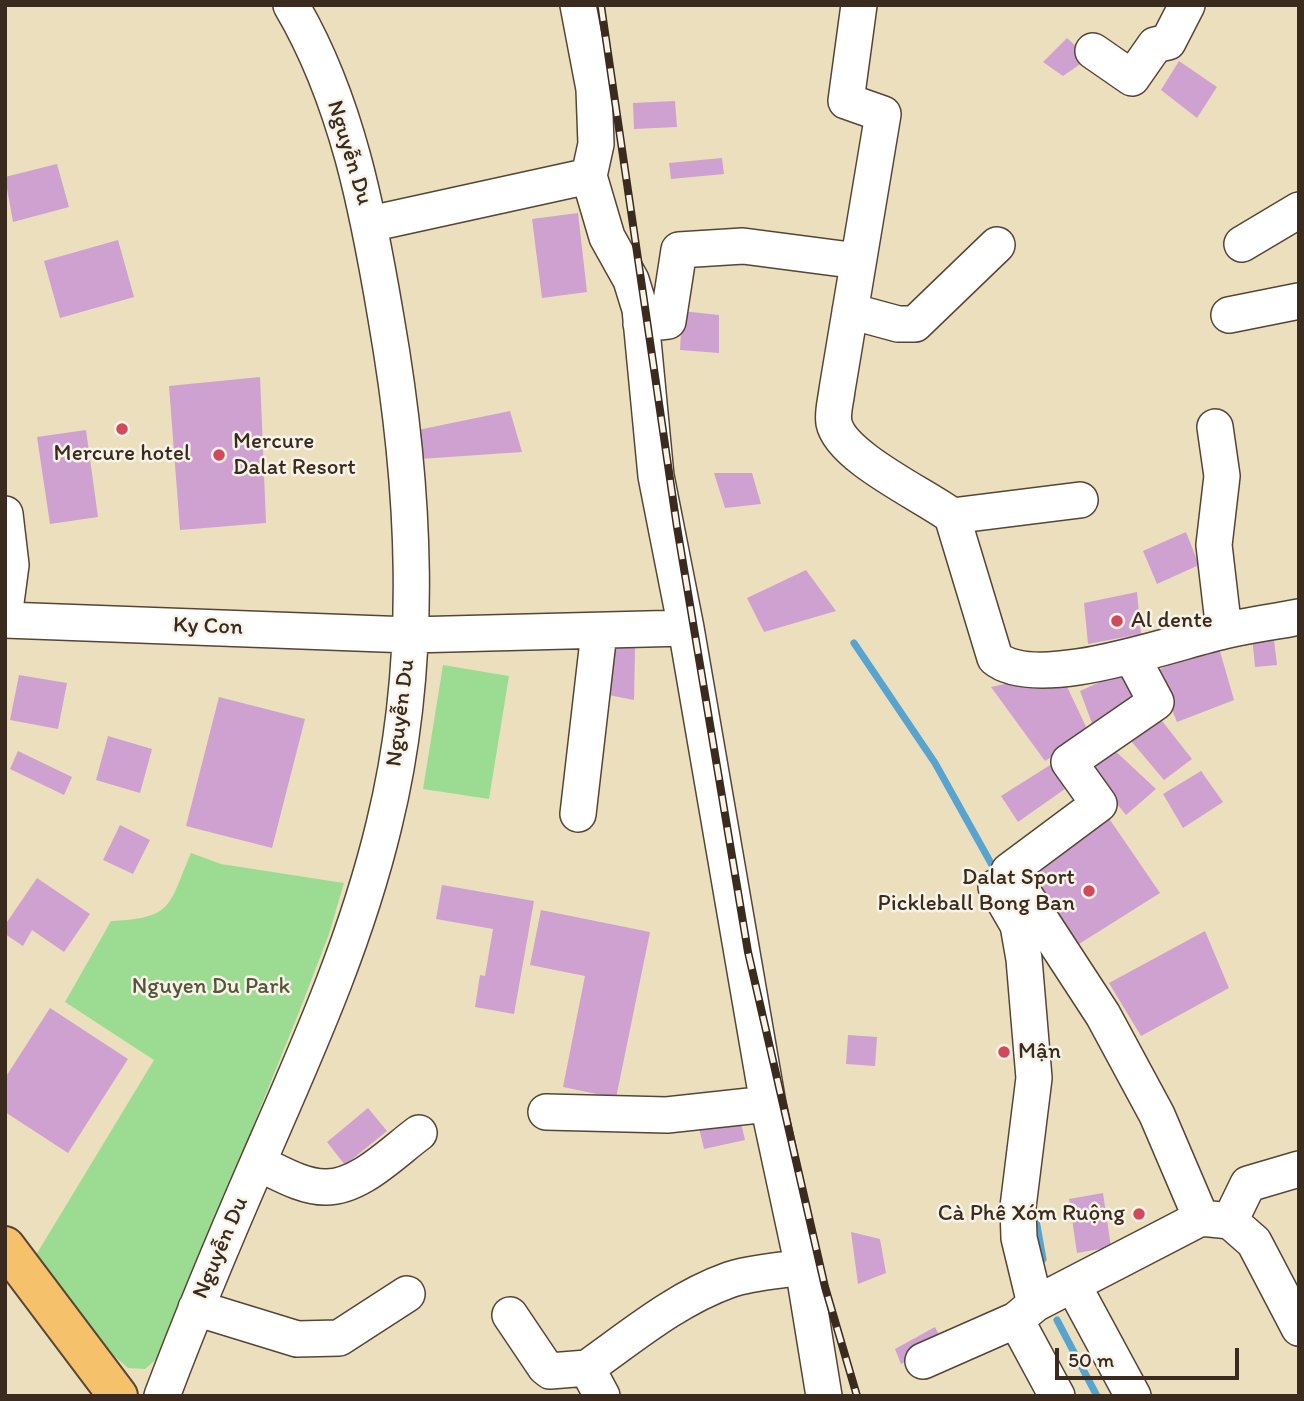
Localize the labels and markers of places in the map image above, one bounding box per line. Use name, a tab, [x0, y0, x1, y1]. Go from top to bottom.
marker: Mercure hotel	[114, 421, 130, 437]
place label: Mercure Dalat Resort	[233, 428, 356, 482]
place label: Mercure hotel	[54, 440, 190, 468]
marker: Mercure Dalat Resort	[211, 447, 227, 463]
place label: Al dente	[1131, 607, 1213, 635]
marker: Al dente	[1109, 613, 1125, 629]
place label: Dalat Sport Pickleball Bong Ban	[878, 864, 1075, 918]
marker: Dalat Sport Pickleball Bong Ban	[1081, 883, 1097, 899]
place label: Mận	[1018, 1038, 1061, 1066]
marker: Mận	[996, 1044, 1012, 1060]
place label: Cà Phê Xóm Ruộng	[938, 1200, 1125, 1228]
marker: Cà Phê Xóm Ruộng	[1131, 1206, 1147, 1222]

